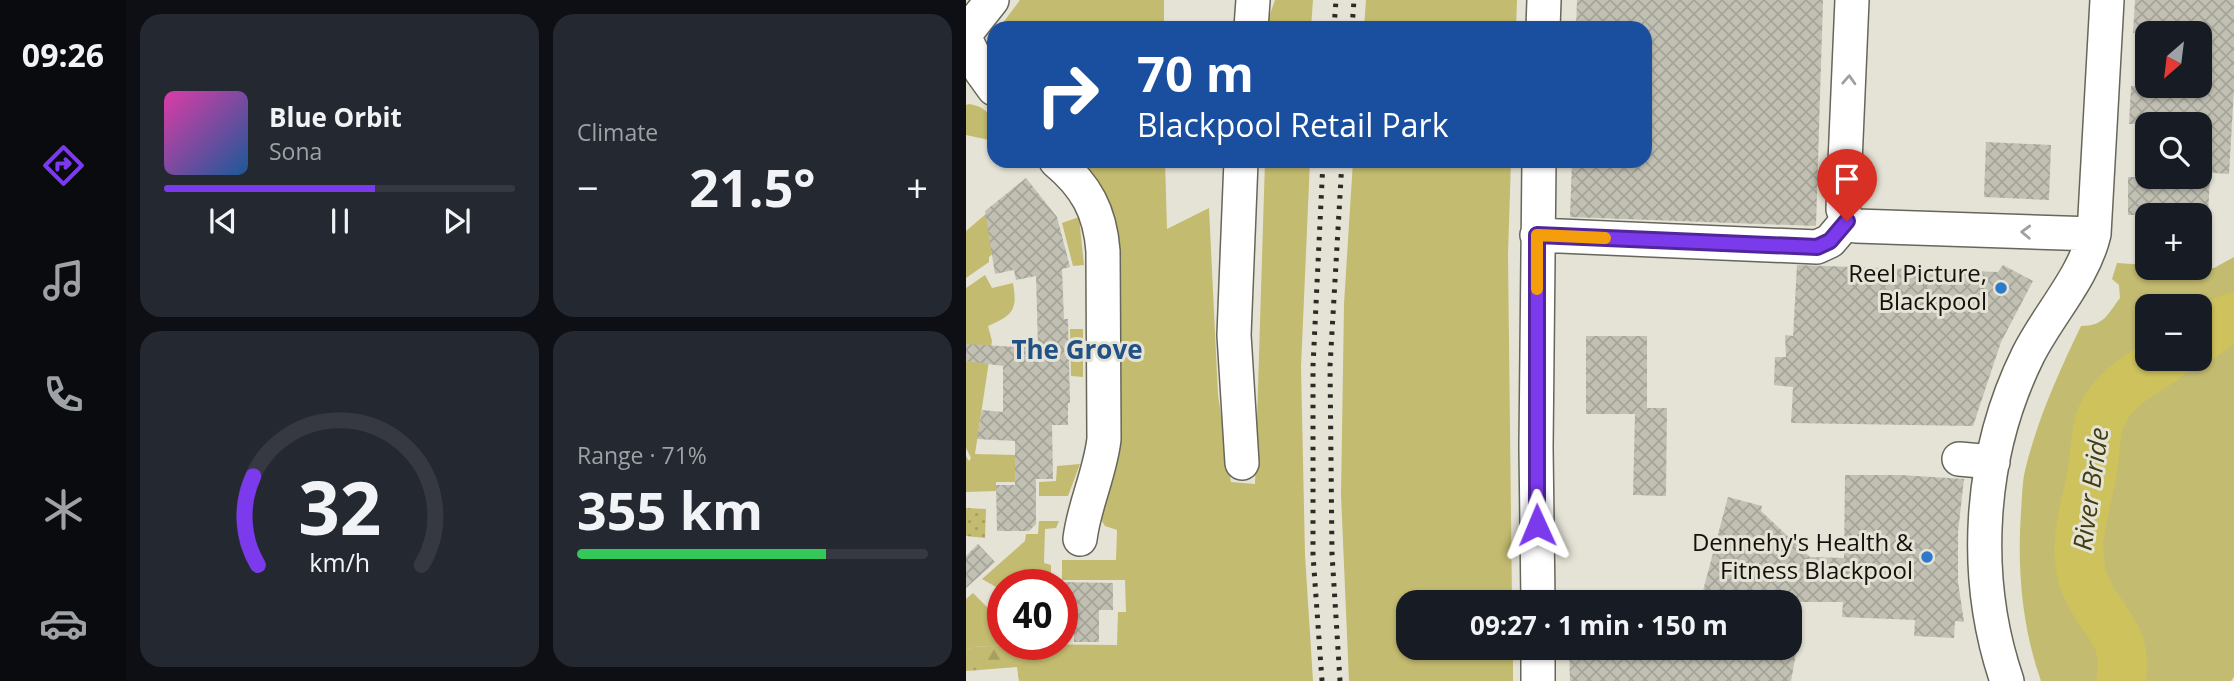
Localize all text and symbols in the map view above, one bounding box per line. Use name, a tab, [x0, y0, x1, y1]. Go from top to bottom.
north arrow	[2135, 21, 2212, 98]
map controls	[2135, 21, 2212, 371]
text: 09:26	[22, 33, 104, 76]
text: 70 m	[1137, 40, 1254, 106]
icon: right	[1022, 49, 1113, 140]
one-way arrow	[1841, 74, 1856, 85]
text: Blue Orbit	[269, 99, 402, 135]
text: Blackpool Retail Park	[1137, 103, 1448, 146]
button: search	[2135, 112, 2212, 189]
text: Climate	[577, 116, 658, 148]
text: Sona	[269, 135, 322, 167]
icon: directions	[39, 141, 88, 190]
pin	[1817, 149, 1877, 221]
text: 21.5°	[689, 151, 816, 222]
icon: arrive	[1828, 160, 1866, 198]
text: −	[577, 161, 599, 213]
text: +	[906, 161, 928, 213]
icon: previous	[204, 202, 242, 240]
icon: pause	[321, 202, 359, 240]
icon: next	[438, 202, 476, 240]
button: +	[2135, 203, 2212, 280]
one-way arrow	[2020, 224, 2031, 240]
icon: music	[39, 256, 88, 305]
place label: Reel Picture, Blackpool	[1848, 256, 1987, 317]
marker: Reel Picture, Blackpool	[1993, 280, 2009, 296]
button: −	[2135, 294, 2212, 371]
district label: The Grove	[1011, 331, 1143, 367]
icon: phone	[39, 370, 88, 419]
water label: River Bride	[2064, 425, 2116, 553]
text: Range · 71%	[577, 439, 707, 471]
text: 32	[298, 457, 381, 556]
text: 355 km	[577, 474, 763, 545]
icon: climate	[39, 485, 88, 534]
position arrow	[1500, 488, 1574, 562]
place label: Dennehy's Health & Fitness Blackpool	[1692, 525, 1914, 586]
text: km/h	[309, 545, 370, 579]
marker: Dennehy's Health & Fitness Blackpool	[1919, 549, 1935, 565]
speed limit sign: 40	[987, 569, 1078, 660]
icon: car	[39, 599, 88, 648]
text: 09:27 · 1 min · 150 m	[1470, 607, 1728, 643]

